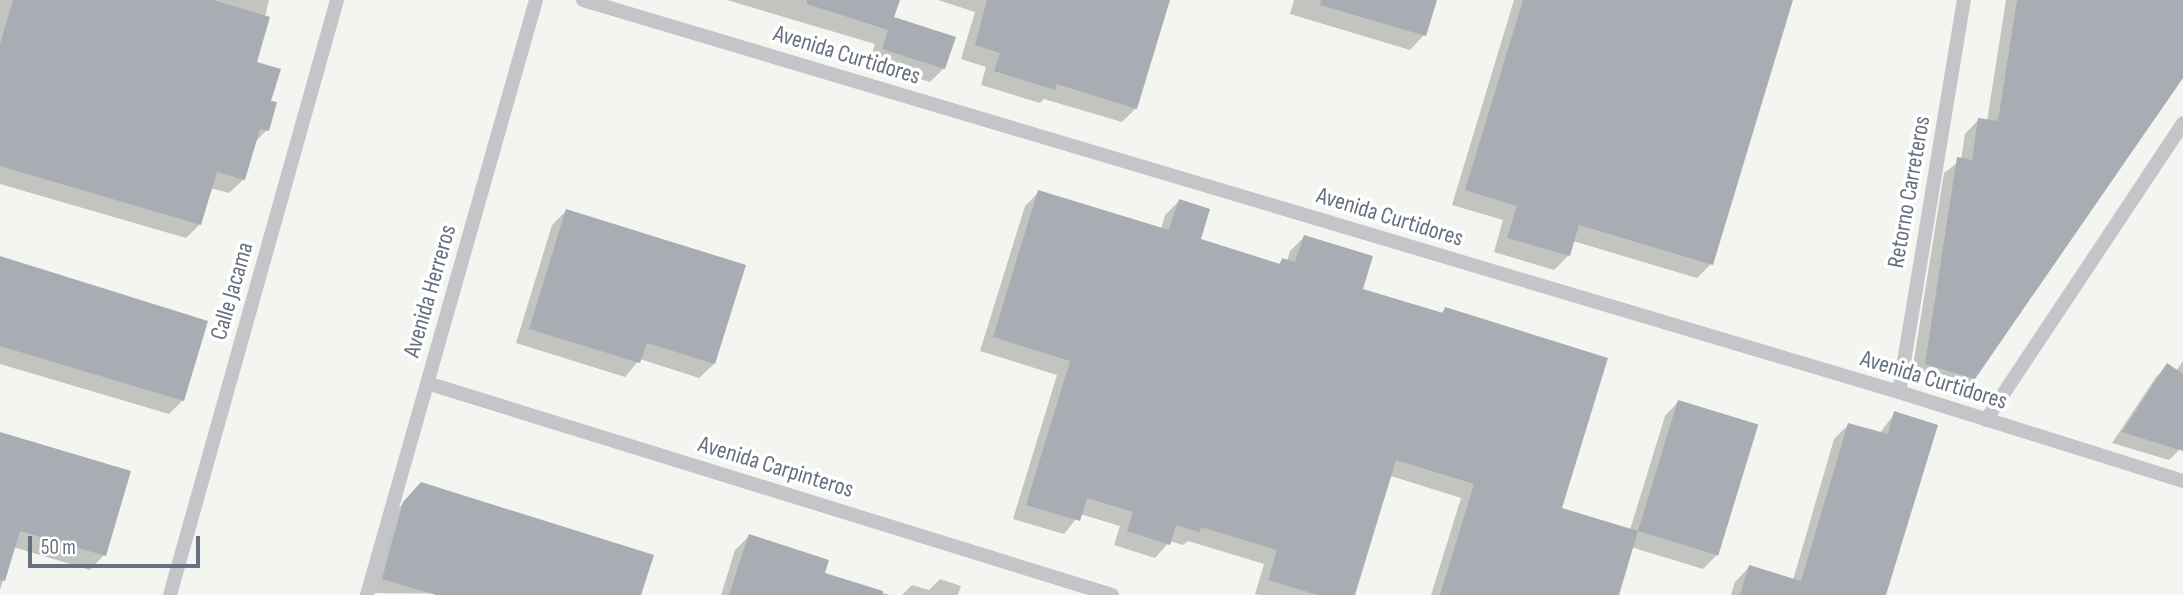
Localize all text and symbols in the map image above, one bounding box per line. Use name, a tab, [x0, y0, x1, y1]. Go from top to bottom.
street label: Avenida Curtidores	[770, 19, 924, 91]
street label: Retorno Carreteros	[1881, 114, 1937, 270]
street label: Avenida Curtidores	[1313, 181, 1467, 253]
street label: Avenida Herreros	[397, 221, 463, 361]
street label: Calle Jacama	[204, 239, 260, 343]
street label: Avenida Curtidores	[1857, 344, 2011, 416]
street label: Avenida Carpinteros	[695, 430, 857, 504]
scale bar	[32, 522, 203, 566]
text: 50 m	[41, 535, 76, 560]

